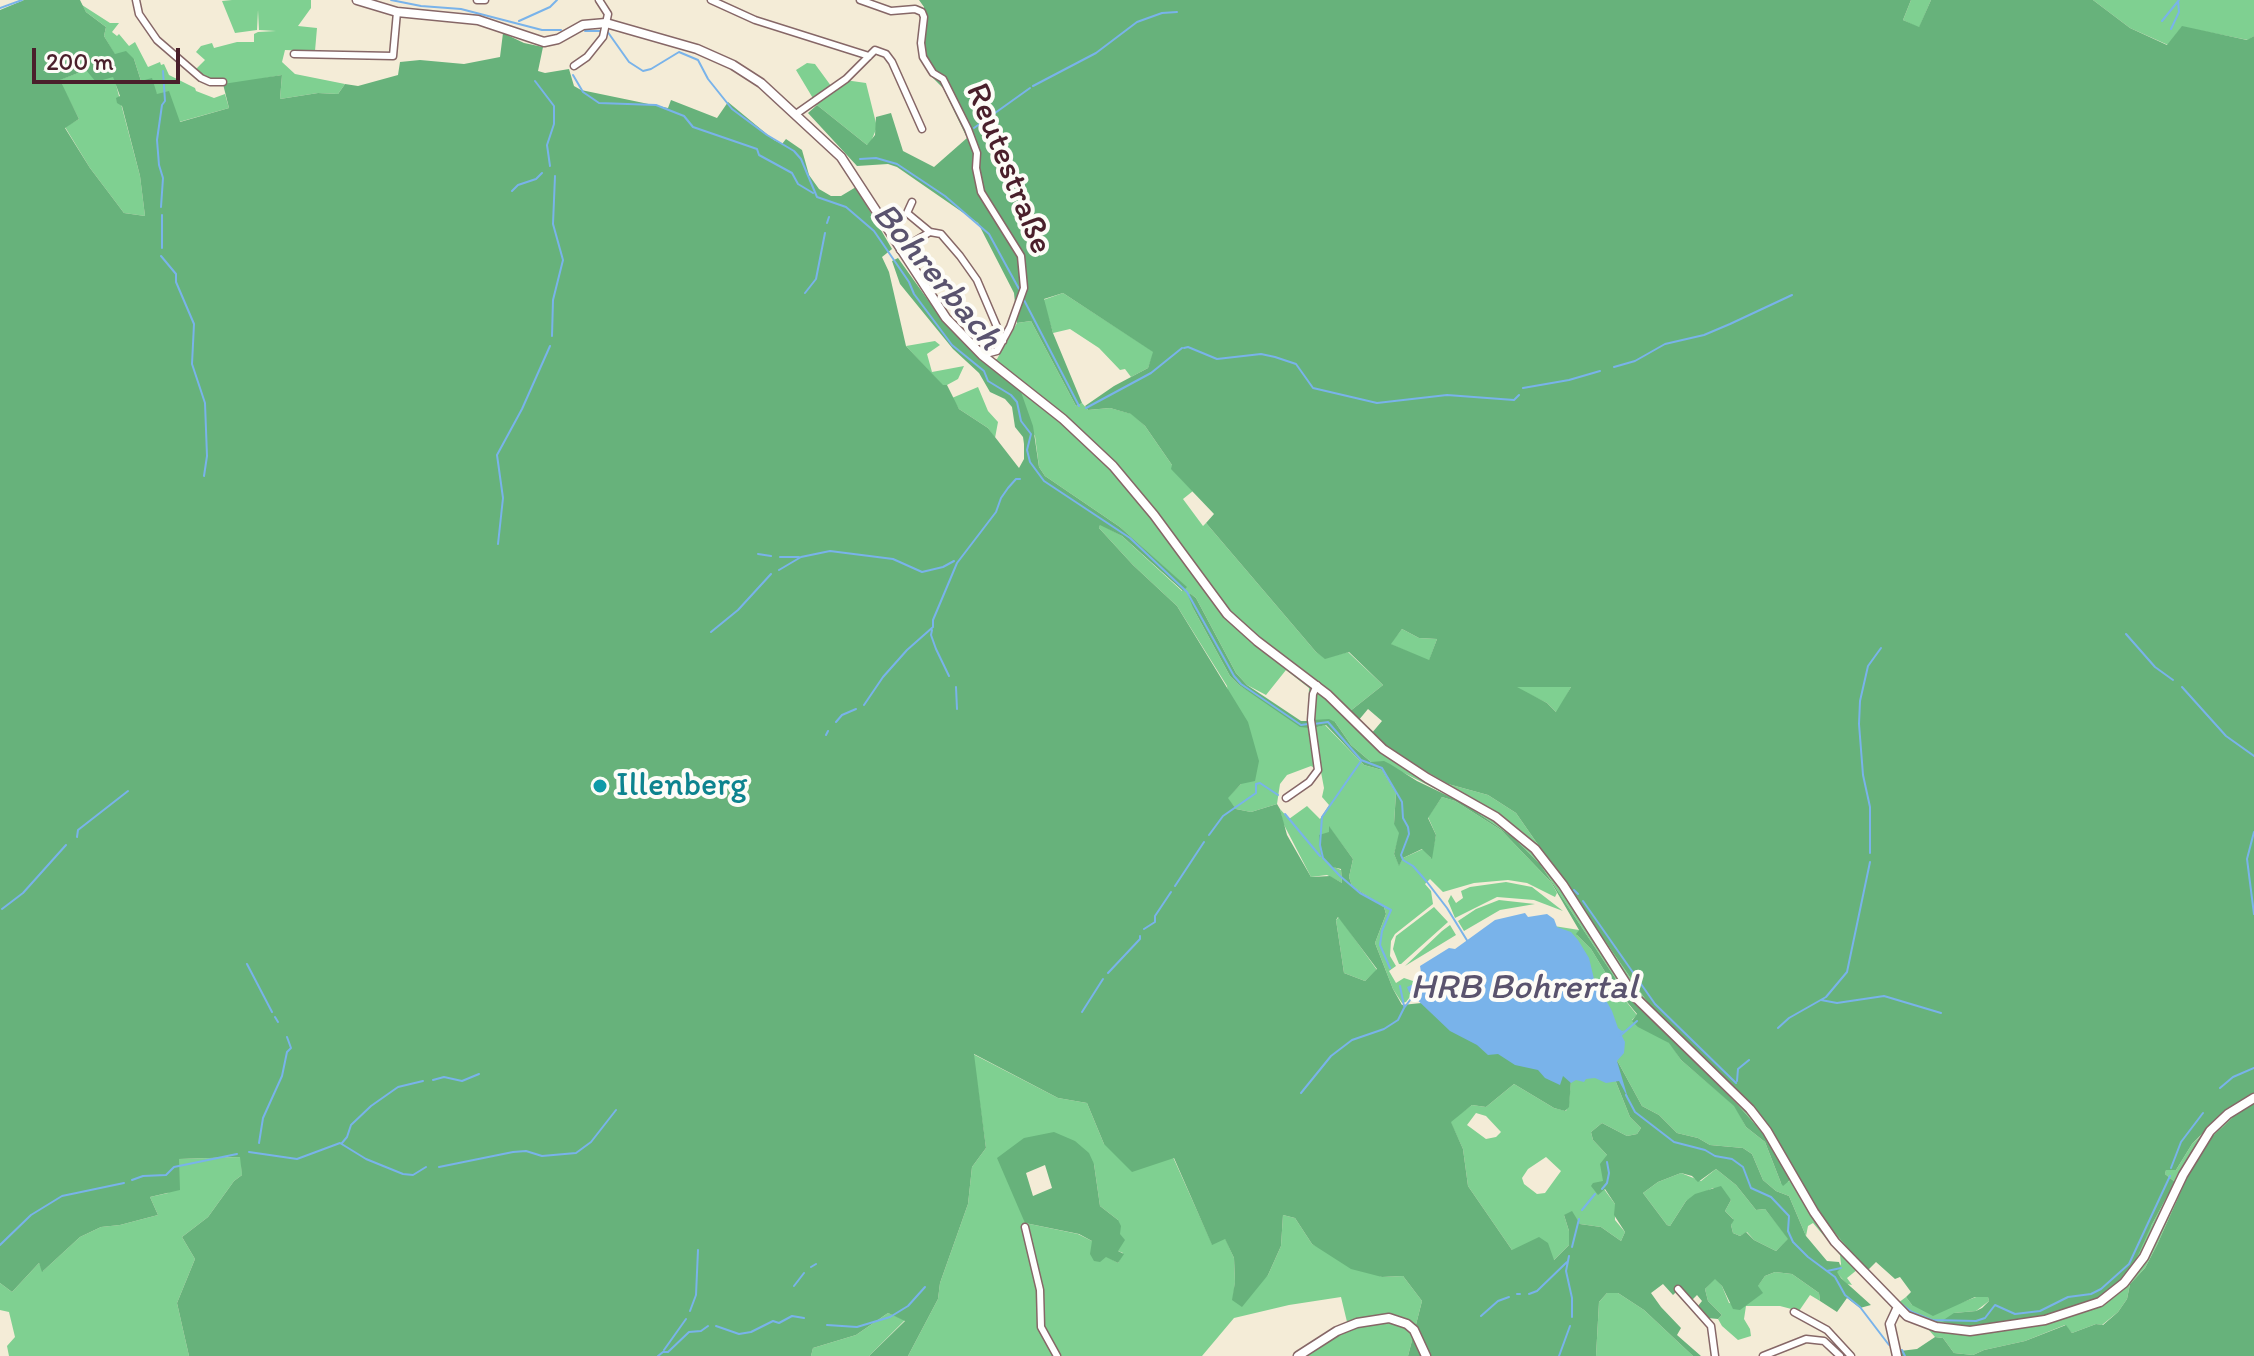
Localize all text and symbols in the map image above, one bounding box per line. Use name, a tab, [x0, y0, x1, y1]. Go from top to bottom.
scale bar	[36, 32, 184, 82]
text: 200 m	[46, 47, 114, 76]
street label: Reutestraße	[955, 78, 1061, 260]
water label: Bohrerbach	[862, 195, 1010, 359]
place label: Illenberg	[616, 766, 748, 806]
marker: Illenberg	[591, 777, 609, 795]
water label: HRB Bohrertal	[1410, 967, 1638, 1011]

